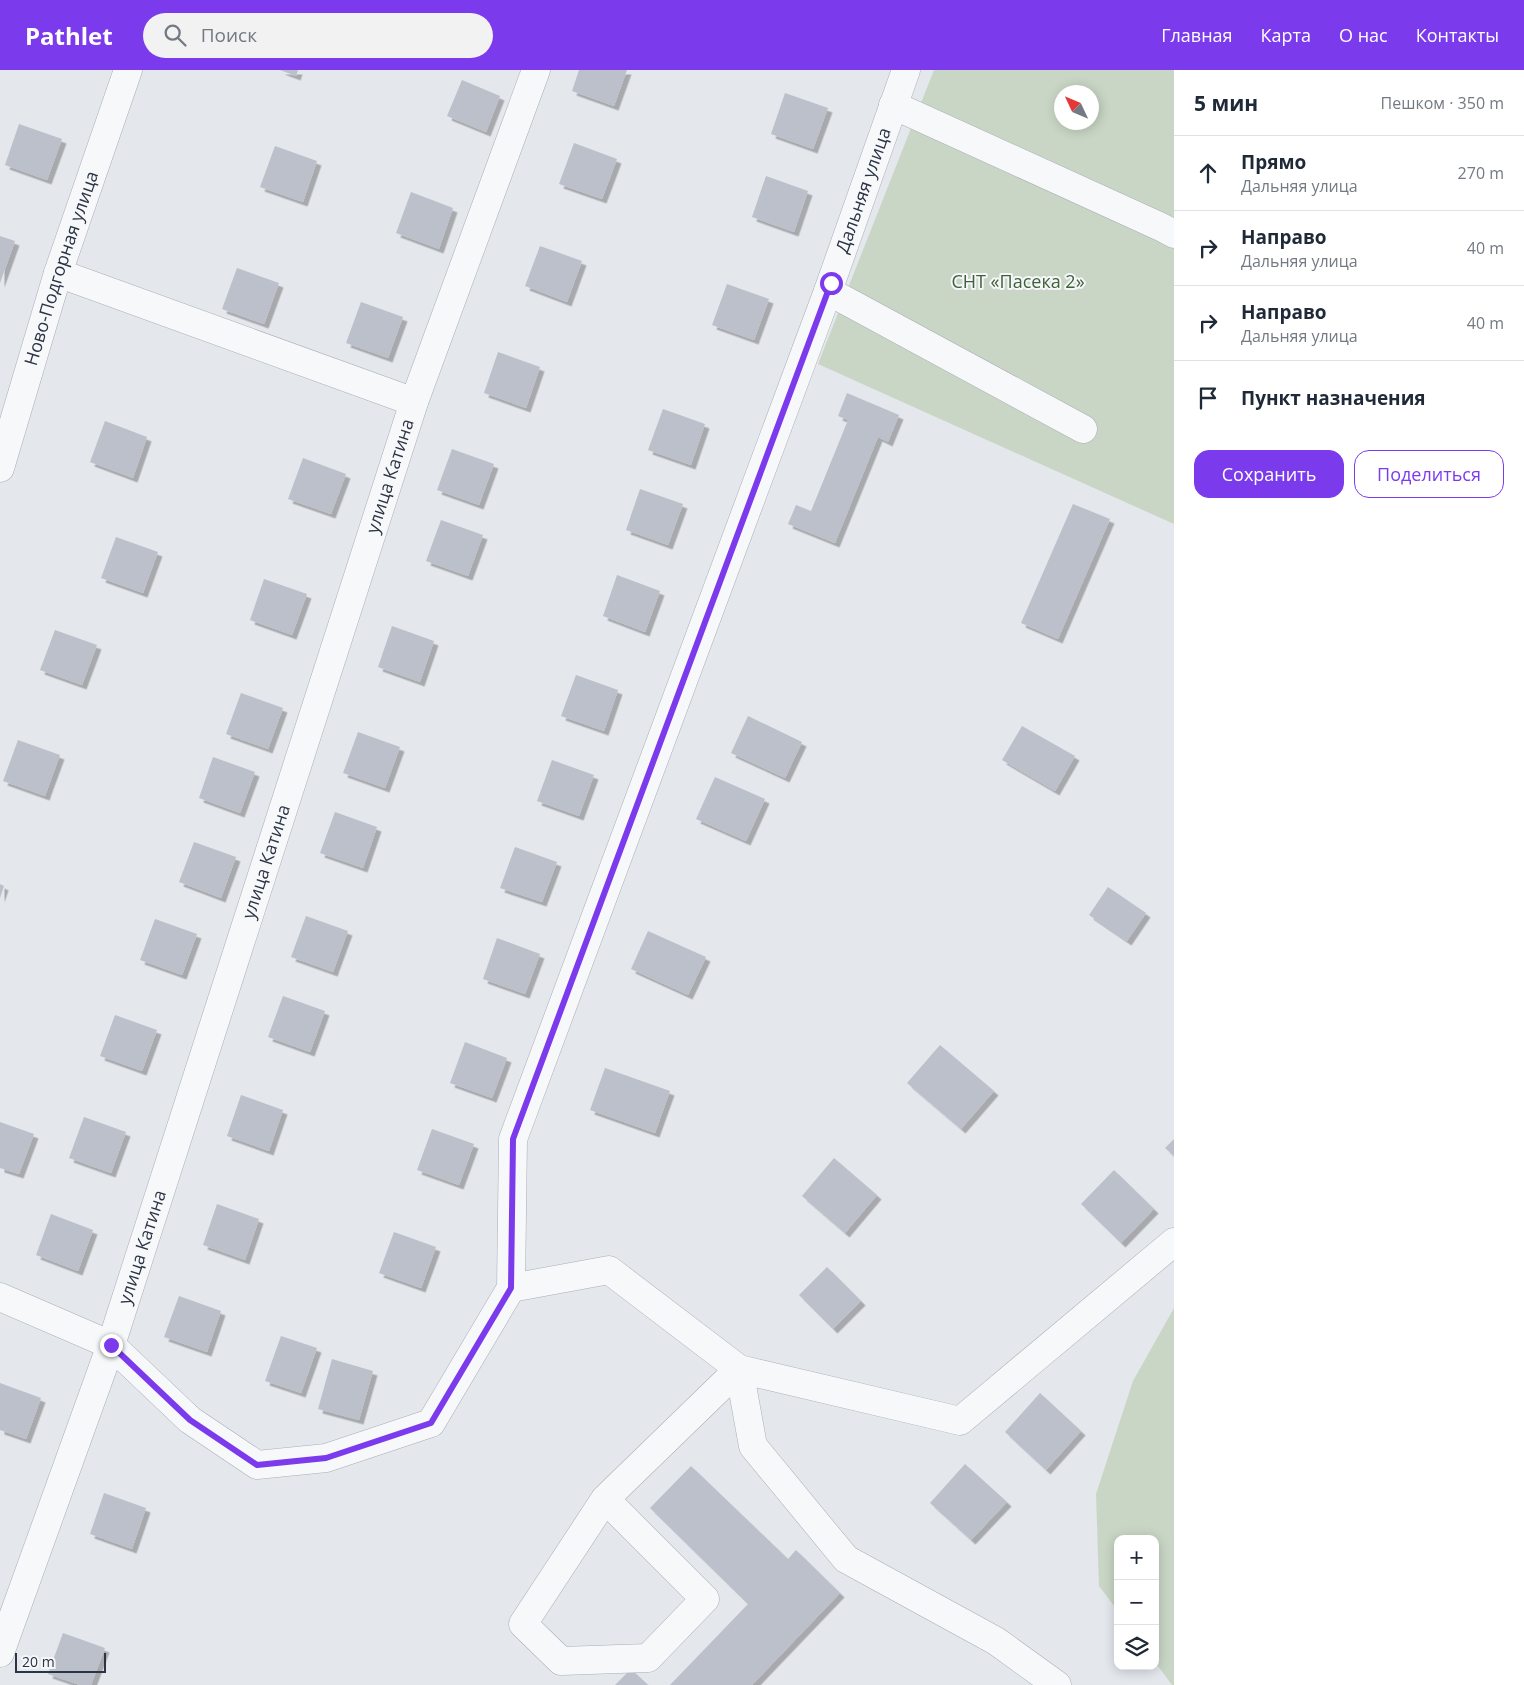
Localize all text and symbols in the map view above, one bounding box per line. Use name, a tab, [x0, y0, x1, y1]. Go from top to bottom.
search box	[143, 13, 493, 58]
text: Pathlet	[25, 19, 113, 52]
icon: search	[161, 21, 189, 49]
text: Поиск	[201, 22, 257, 48]
text: Главная	[1161, 23, 1233, 47]
text: Карта	[1261, 23, 1311, 47]
text: О нас	[1339, 23, 1388, 47]
text: Контакты	[1416, 23, 1499, 47]
north arrow	[1054, 85, 1099, 130]
text: 5 мин	[1194, 89, 1258, 117]
text: Пешком · 350 m	[1381, 92, 1504, 114]
street label: Дальняя улица	[829, 124, 896, 256]
text: Прямо	[1241, 149, 1306, 175]
icon: ahead	[1194, 159, 1222, 187]
text: 270 m	[1458, 162, 1504, 184]
street label: Ново-Подгорная улица	[18, 167, 103, 368]
text: Дальняя улица	[1241, 175, 1358, 197]
text: Направо	[1241, 224, 1327, 250]
icon: right	[1194, 234, 1222, 262]
text: 40 m	[1467, 237, 1504, 259]
text: Дальняя улица	[1241, 250, 1358, 272]
park label: СНТ «Пасека 2»	[951, 269, 1085, 293]
route start	[820, 272, 843, 295]
text: Направо	[1241, 299, 1327, 325]
icon: right	[1194, 309, 1222, 337]
text: 40 m	[1467, 312, 1504, 334]
text: Дальняя улица	[1241, 325, 1358, 347]
icon: arrive	[1194, 384, 1222, 412]
text: Пункт назначения	[1241, 385, 1426, 411]
street label: улица Катина	[360, 415, 419, 536]
button: Сохранить	[1194, 450, 1344, 498]
button: Поделиться	[1354, 450, 1504, 498]
street label: улица Катина	[236, 801, 295, 922]
street label: улица Катина	[112, 1187, 171, 1307]
route end	[100, 1334, 123, 1357]
map controls	[1114, 1535, 1159, 1670]
button: +	[1114, 1535, 1159, 1580]
button: −	[1114, 1580, 1159, 1625]
button: layers	[1114, 1625, 1159, 1670]
scale bar	[15, 1650, 106, 1673]
text: 20 m	[22, 1652, 55, 1671]

